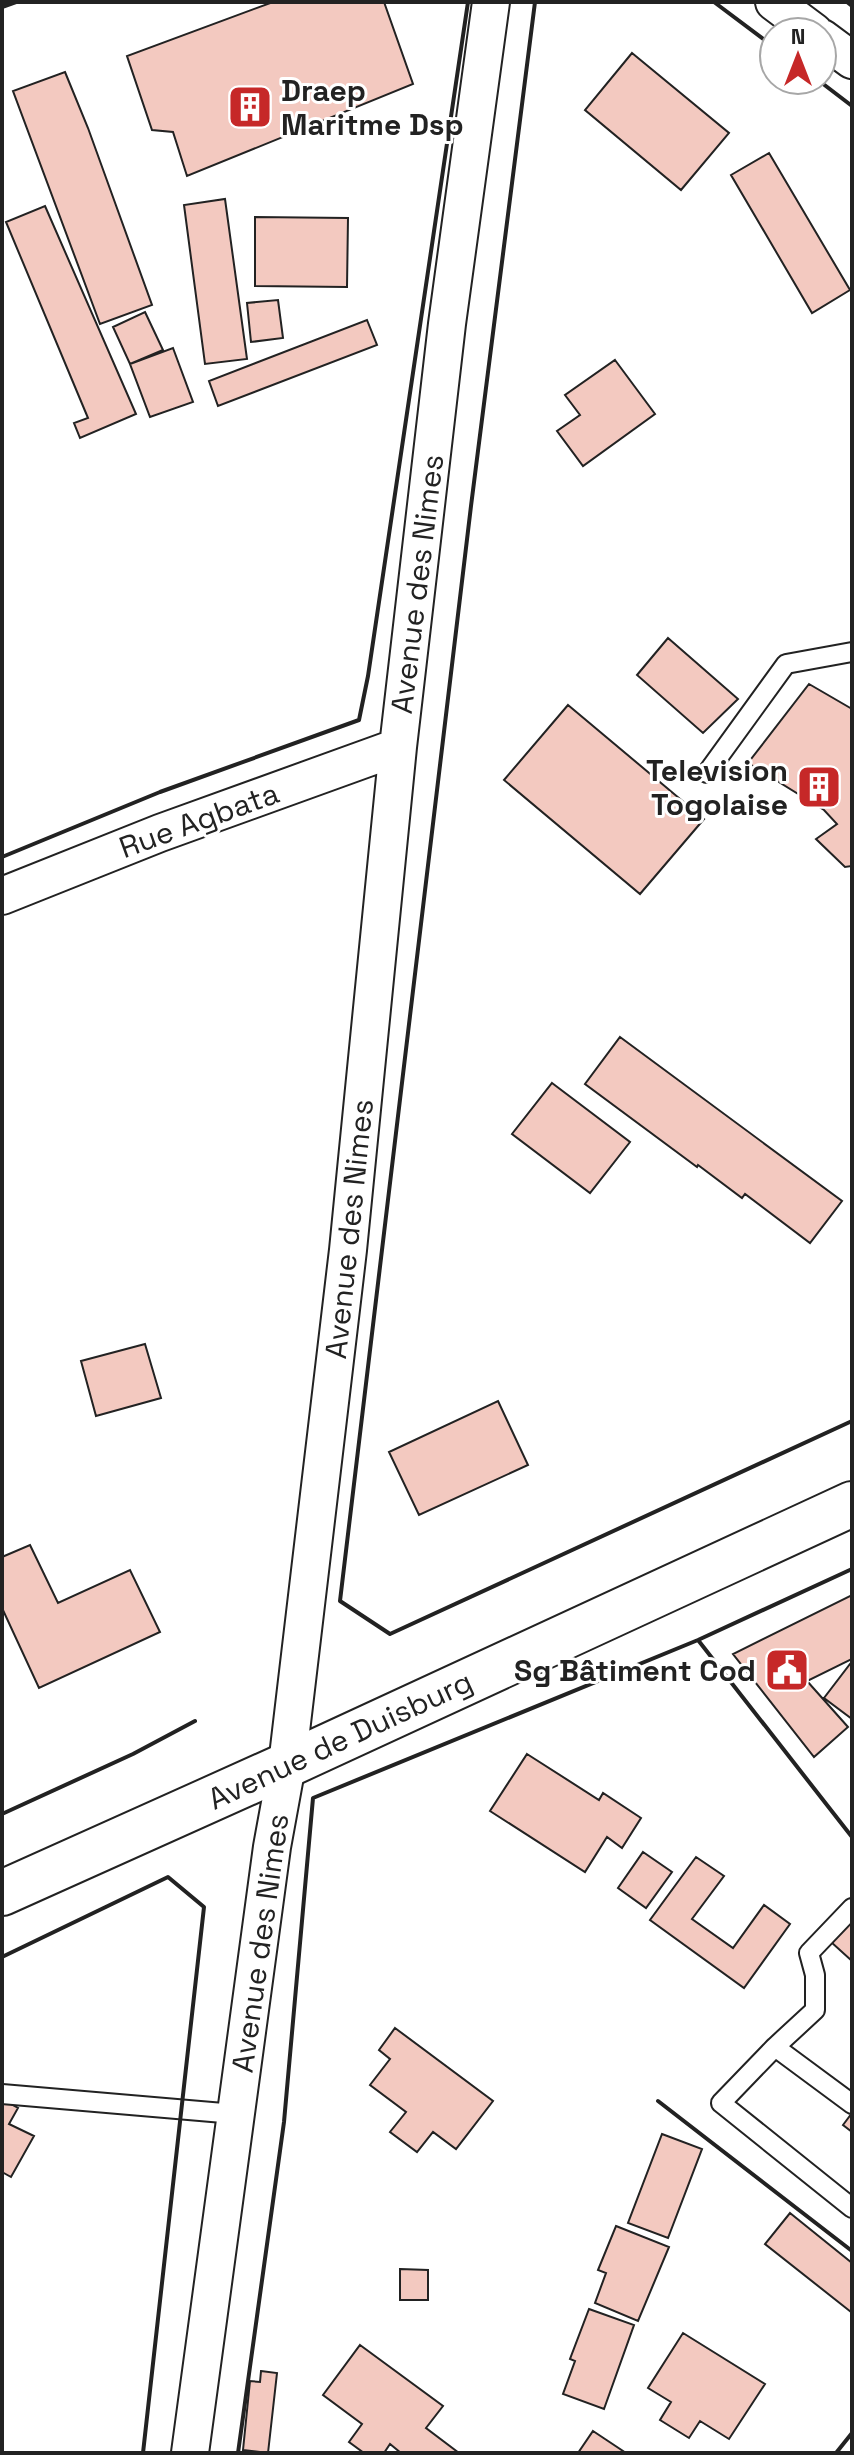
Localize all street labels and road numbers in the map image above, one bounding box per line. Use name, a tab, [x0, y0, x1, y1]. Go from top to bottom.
street label: Avenue des Nimes	[382, 452, 452, 716]
street label: Rue Agbata	[114, 773, 284, 867]
street label: Avenue des Nimes	[316, 1097, 382, 1361]
street label: Avenue de Duisburg	[201, 1662, 479, 1818]
street label: Avenue des Nimes	[223, 1811, 297, 2075]

